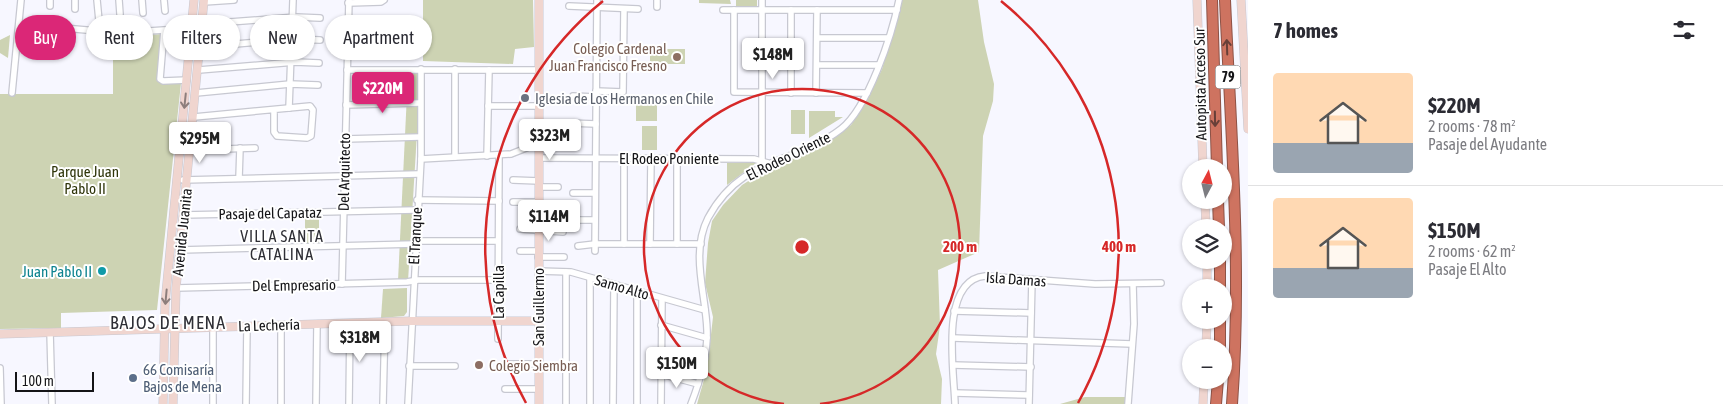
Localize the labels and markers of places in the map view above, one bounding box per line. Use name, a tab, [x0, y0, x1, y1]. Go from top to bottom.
pin: $148M	[738, 38, 808, 80]
place label: Colegio Cardenal Juan Francisco Fresno	[549, 40, 667, 74]
marker: Colegio Cardenal Juan Francisco Fresno	[671, 51, 683, 63]
pin: $220M	[348, 72, 418, 114]
place label: Iglesia de Los Hermanos en Chile	[535, 90, 714, 107]
marker: Iglesia de Los Hermanos en Chile	[519, 92, 531, 104]
pin: $323M	[515, 119, 585, 161]
pin: $295M	[165, 121, 235, 164]
pin: $114M	[514, 200, 584, 242]
centre of rings	[793, 238, 811, 256]
place label: Juan Pablo II	[22, 263, 92, 280]
marker: Juan Pablo II	[96, 265, 108, 277]
pin: $318M	[325, 320, 395, 363]
pin: $150M	[642, 346, 712, 389]
place label: Colegio Siembra	[489, 357, 578, 374]
marker: Colegio Siembra	[473, 359, 485, 371]
place label: 66 Comisaría Bajos de Mena	[143, 361, 222, 395]
marker: 66 Comisaría Bajos de Mena	[127, 372, 139, 384]

